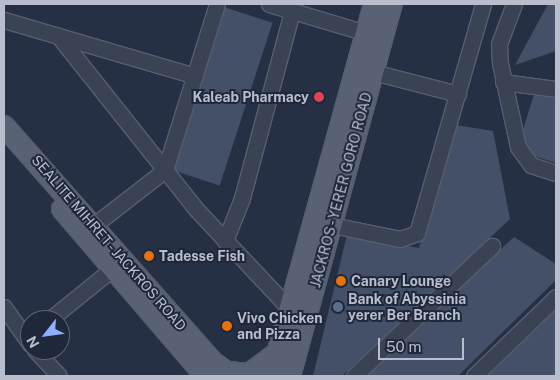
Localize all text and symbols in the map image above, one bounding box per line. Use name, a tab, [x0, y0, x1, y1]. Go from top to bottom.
place label: Kaleab Pharmacy	[193, 89, 309, 105]
street label: JACKROS - YERER GORO ROAD	[306, 89, 376, 291]
marker: Kaleab Pharmacy	[313, 91, 325, 103]
street label: SEALITE MIHRET - JACKROS ROAD	[27, 150, 191, 336]
place label: Tadesse Fish	[159, 248, 245, 264]
marker: Tadesse Fish	[143, 250, 155, 262]
place label: Canary Lounge	[351, 273, 451, 289]
marker: Canary Lounge	[335, 275, 347, 287]
place label: Bank of Abyssinia yerer Ber Branch	[348, 291, 466, 324]
marker: Bank of Abyssinia yerer Ber Branch	[332, 301, 344, 313]
north arrow	[20, 310, 70, 360]
place label: Vivo Chicken and Pizza	[237, 310, 323, 342]
marker: Vivo Chicken and Pizza	[221, 320, 233, 332]
scale bar	[380, 328, 466, 360]
text: N	[23, 333, 43, 351]
text: 50 m	[386, 338, 421, 355]

